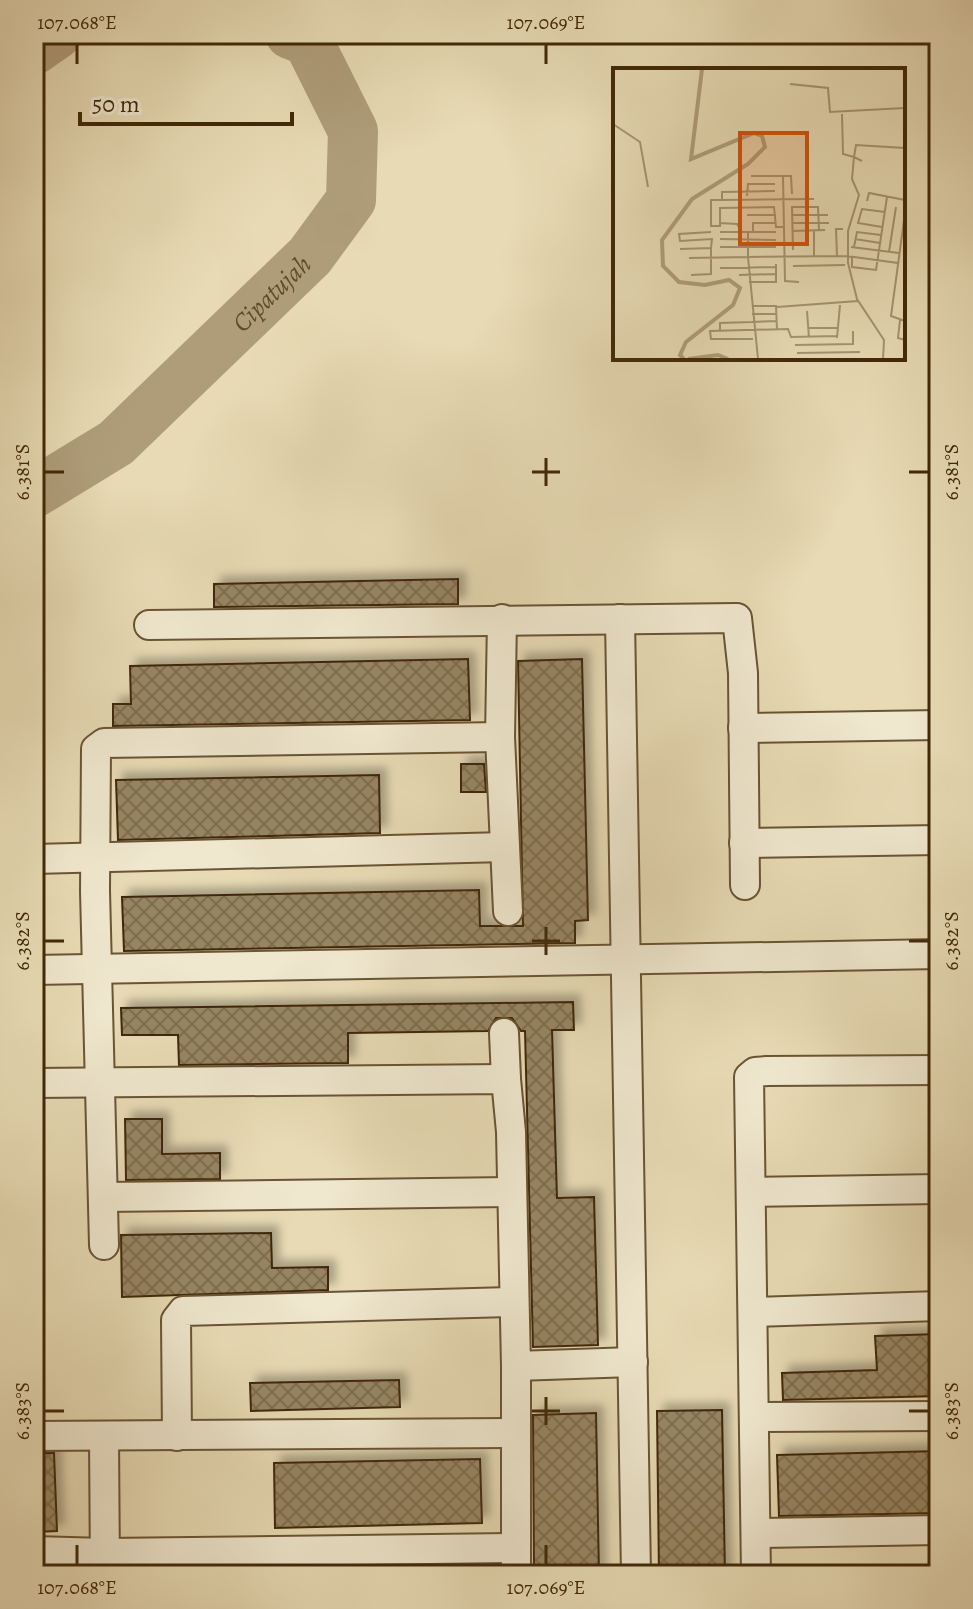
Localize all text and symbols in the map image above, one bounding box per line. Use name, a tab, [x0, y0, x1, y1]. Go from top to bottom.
text: 107.068°E	[37, 9, 117, 36]
text: 107.069°E	[507, 9, 585, 36]
inset map	[613, 68, 905, 360]
scale bar	[80, 76, 292, 126]
text: 50 m	[92, 88, 140, 120]
water label: Cipatujah	[224, 247, 319, 339]
text: 6.381°S	[9, 444, 36, 500]
text: 6.381°S	[938, 444, 965, 500]
text: 6.382°S	[9, 911, 36, 971]
text: 6.382°S	[938, 911, 965, 971]
text: 6.383°S	[9, 1382, 36, 1440]
text: 6.383°S	[938, 1382, 965, 1440]
text: 107.068°E	[37, 1574, 117, 1601]
text: 107.069°E	[507, 1574, 585, 1601]

